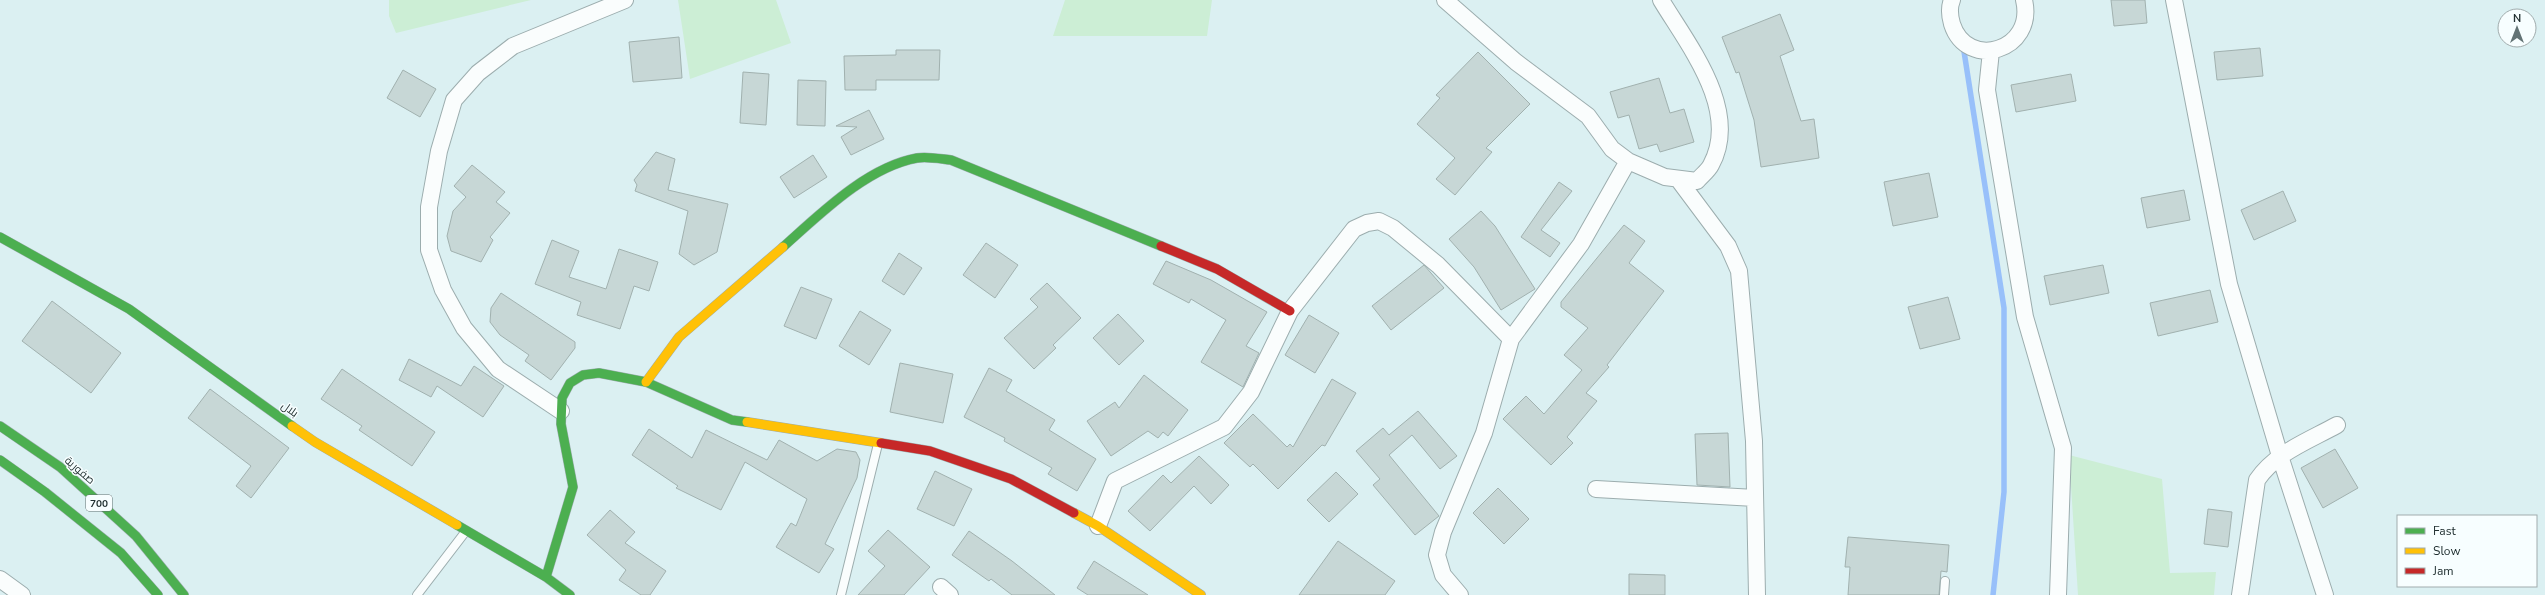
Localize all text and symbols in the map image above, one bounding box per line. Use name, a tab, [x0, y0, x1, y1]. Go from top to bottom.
north arrow	[2497, 8, 2537, 48]
text: N	[2513, 11, 2521, 26]
street label: بلال	[278, 398, 301, 421]
street label: صفورية	[61, 453, 98, 488]
road number: 700	[86, 495, 112, 511]
legend	[2397, 515, 2537, 587]
text: Fast	[2433, 523, 2456, 539]
text: Slow	[2433, 543, 2461, 559]
text: Jam	[2432, 563, 2454, 579]

